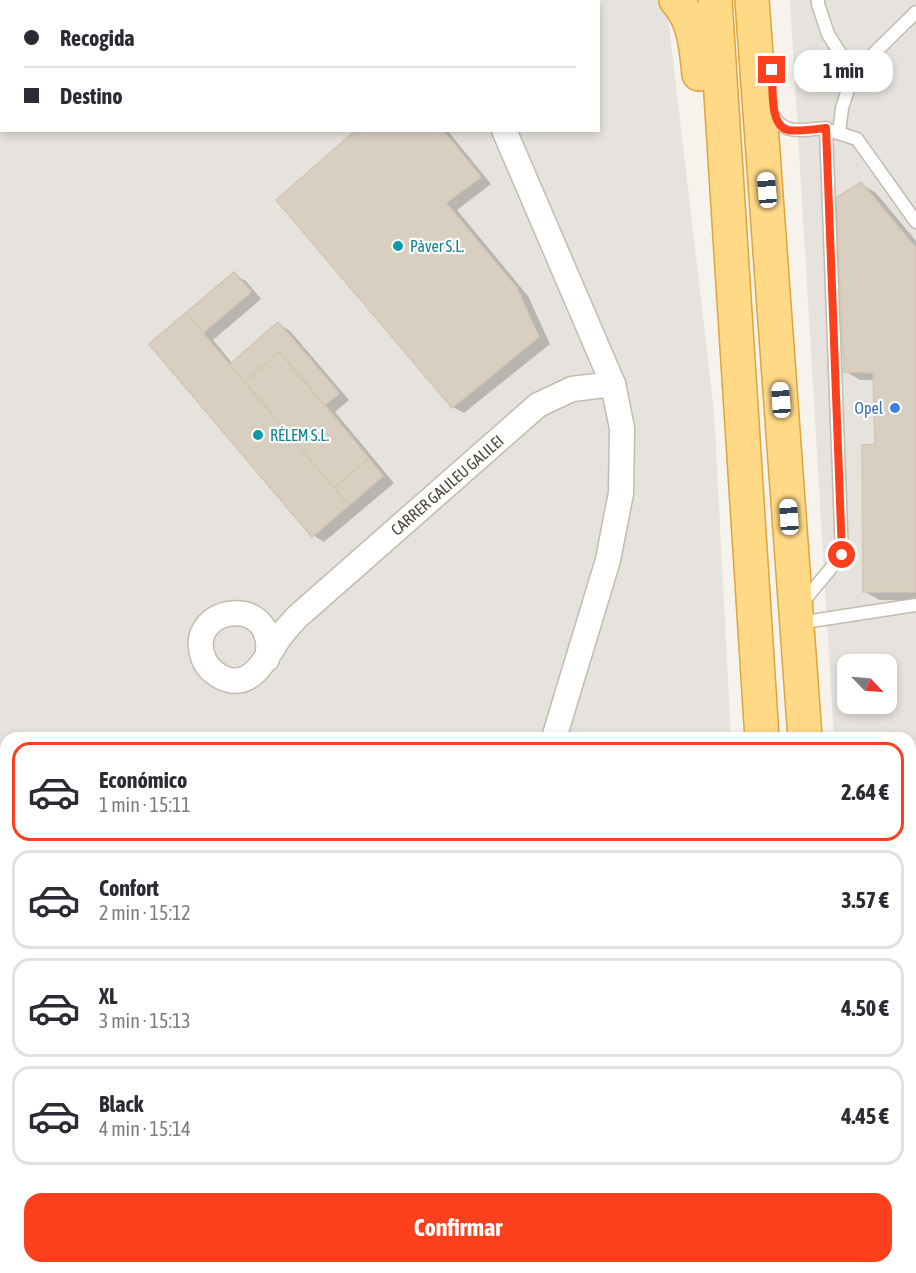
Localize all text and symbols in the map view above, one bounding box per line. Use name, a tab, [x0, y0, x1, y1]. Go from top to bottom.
text: Recogida	[60, 25, 135, 51]
callout: 1 min	[793, 49, 892, 91]
route end	[758, 56, 785, 83]
text: 1 min	[823, 59, 864, 82]
text: Destino	[60, 83, 122, 109]
car	[756, 171, 778, 209]
place label: Pàver S.L.	[410, 237, 464, 255]
marker: Pàver S.L.	[391, 239, 405, 253]
car	[771, 381, 791, 419]
place label: Opel	[855, 399, 884, 418]
marker: Opel	[888, 401, 902, 415]
place label: RÉLEM S.L.	[270, 426, 329, 444]
marker: RÉLEM S.L.	[251, 428, 265, 442]
street label: CARRER GALILEU GALILEI	[387, 431, 507, 539]
car	[779, 498, 799, 536]
route start	[828, 541, 855, 568]
north arrow	[837, 654, 897, 714]
map controls	[837, 654, 897, 714]
icon: car	[27, 765, 81, 819]
text: Económico	[99, 767, 187, 793]
text: 2.64 €	[841, 779, 889, 805]
text: 1 min · 15:11	[99, 793, 191, 816]
icon: car	[27, 873, 81, 927]
text: Confort	[99, 875, 159, 901]
text: 3.57 €	[841, 887, 889, 913]
text: 2 min · 15:12	[99, 901, 191, 924]
icon: car	[27, 981, 81, 1035]
text: XL	[99, 983, 117, 1009]
text: 4.50 €	[841, 995, 889, 1021]
text: 3 min · 15:13	[99, 1009, 191, 1032]
icon: car	[27, 1089, 81, 1143]
text: Black	[99, 1091, 143, 1117]
text: 4.45 €	[841, 1103, 889, 1129]
text: 4 min · 15:14	[99, 1117, 191, 1140]
button: Confirmar	[24, 1193, 892, 1262]

